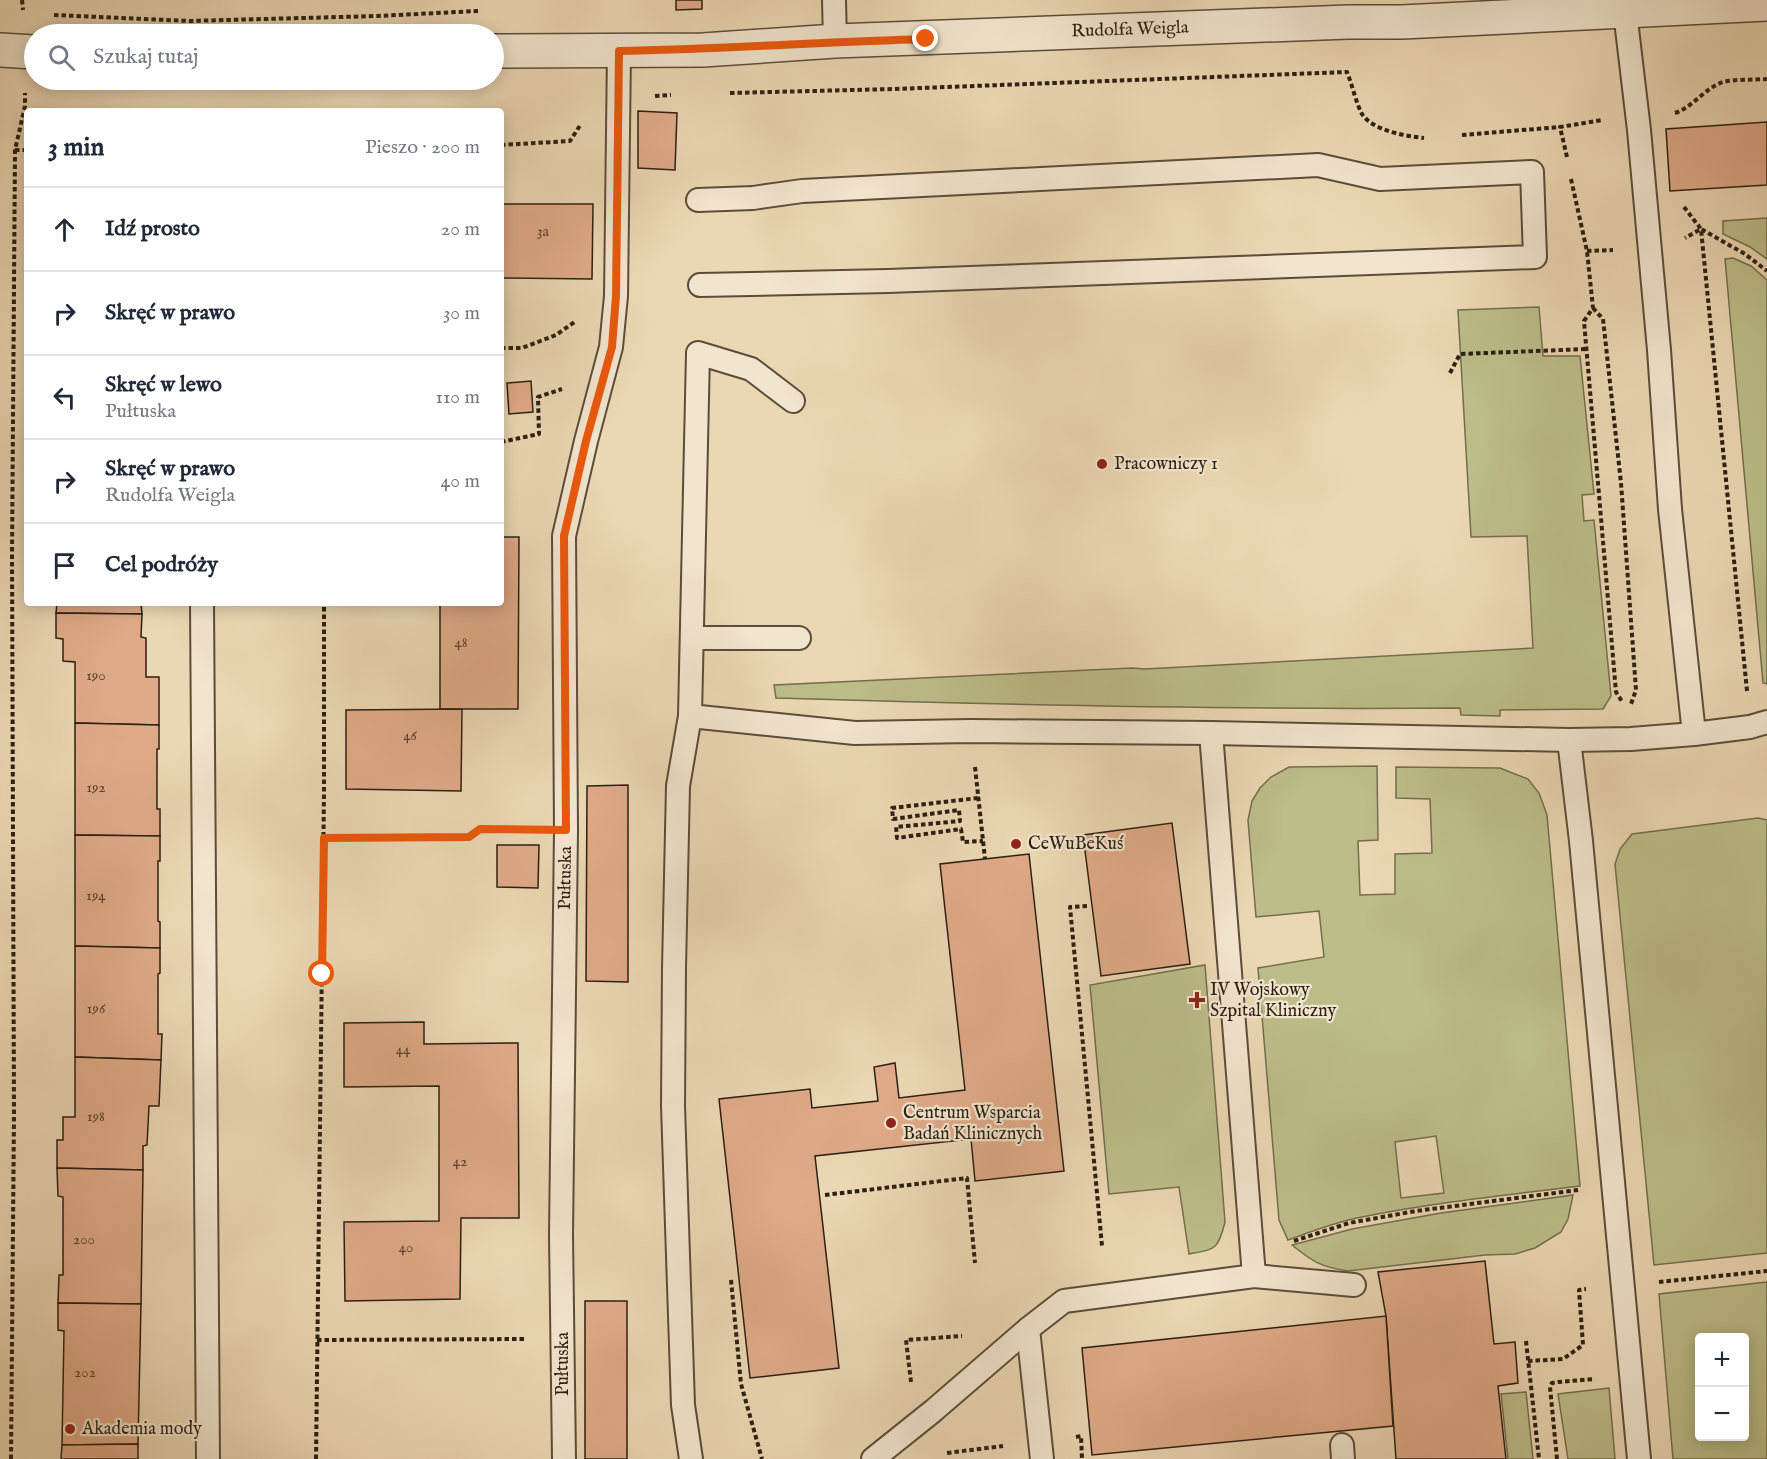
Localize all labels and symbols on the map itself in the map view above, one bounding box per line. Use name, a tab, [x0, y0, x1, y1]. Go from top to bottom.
street label: Rudolfa Weigla	[1071, 16, 1189, 44]
route end	[912, 25, 938, 51]
house number: 3a	[537, 222, 550, 241]
place label: Pracowniczy 1	[1114, 453, 1218, 476]
marker: Pracowniczy 1	[1095, 457, 1109, 471]
house number: 48	[454, 633, 468, 652]
house number: 190	[86, 666, 106, 685]
house number: 46	[403, 726, 418, 745]
house number: 192	[86, 778, 106, 797]
place label: CeWuBeKuś	[1028, 833, 1124, 856]
marker: CeWuBeKuś	[1009, 837, 1023, 851]
street label: Pułtuska	[554, 846, 578, 910]
house number: 194	[86, 886, 106, 905]
route start	[308, 960, 334, 986]
place label: IV Wojskowy Szpital Kliniczny	[1210, 979, 1336, 1023]
marker: IV Wojskowy Szpital Kliniczny	[1188, 991, 1206, 1009]
house number: 196	[87, 999, 106, 1018]
house number: 44	[396, 1040, 411, 1059]
place label: Centrum Wsparcia Badań Klinicznych	[903, 1102, 1043, 1146]
house number: 198	[87, 1107, 105, 1126]
marker: Centrum Wsparcia Badań Klinicznych	[884, 1116, 898, 1130]
house number: 42	[453, 1152, 467, 1171]
house number: 200	[73, 1230, 95, 1249]
house number: 40	[399, 1238, 413, 1257]
street label: Pułtuska	[552, 1332, 575, 1396]
house number: 202	[74, 1363, 96, 1382]
place label: Akademia mody	[81, 1418, 202, 1441]
marker: Akademia mody	[63, 1422, 77, 1436]

